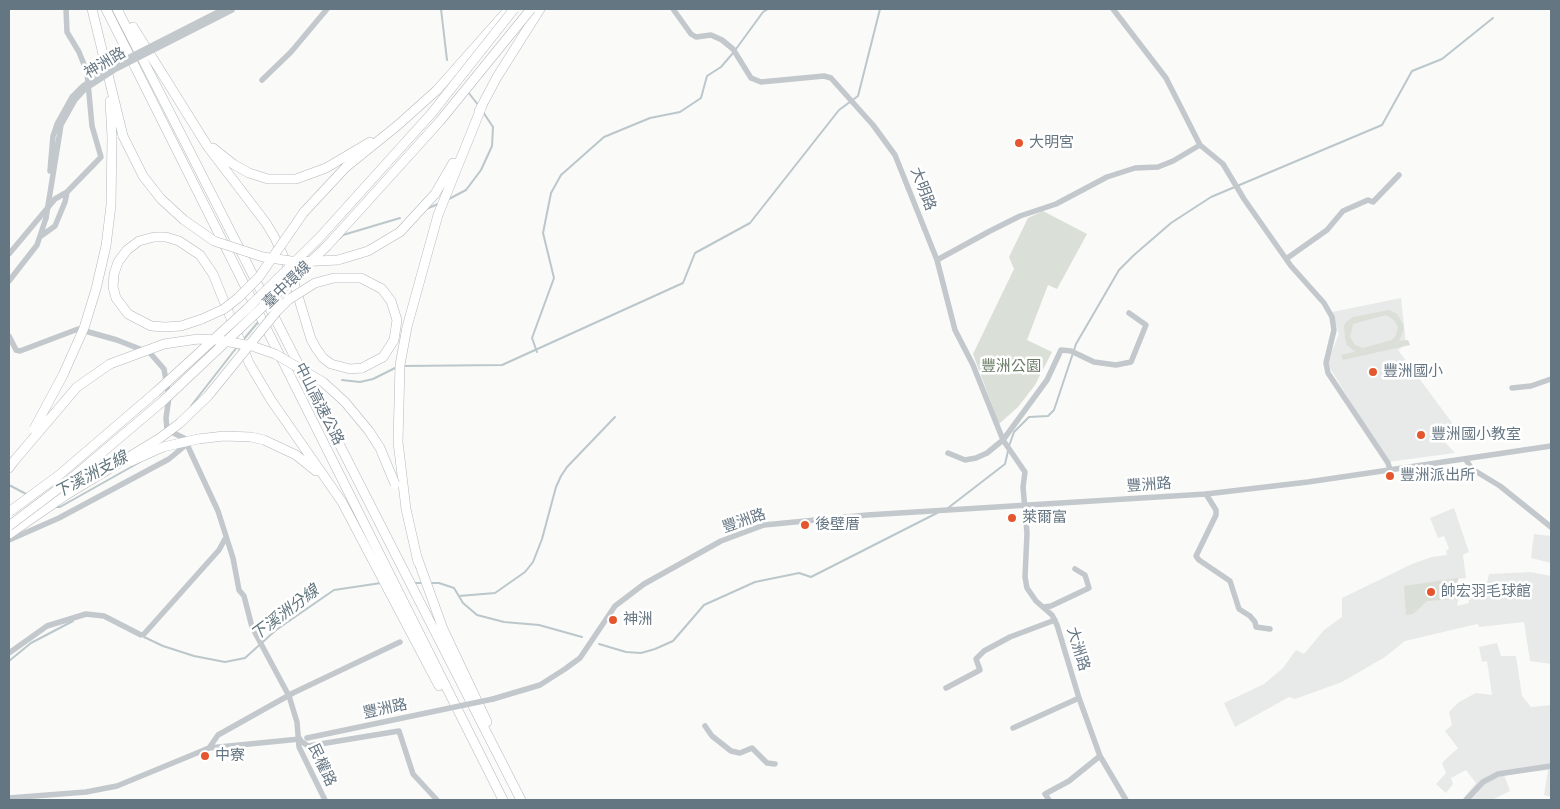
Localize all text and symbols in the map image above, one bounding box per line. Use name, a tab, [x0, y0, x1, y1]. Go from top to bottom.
street label: 神洲路	[81, 44, 129, 82]
place label: 大明宮	[1029, 134, 1074, 152]
marker: 大明宮	[1013, 137, 1025, 149]
street label: 大明路	[907, 165, 939, 213]
street label: 臺中環線	[259, 258, 315, 312]
park label: 豐洲公園	[981, 358, 1041, 376]
street label: 中山高速公路	[291, 360, 347, 448]
place label: 豐洲國小	[1383, 363, 1443, 381]
marker: 豐洲國小	[1367, 366, 1379, 378]
place label: 豐洲國小教室	[1431, 426, 1521, 444]
marker: 豐洲國小教室	[1415, 429, 1427, 441]
water label: 下溪洲支線	[51, 448, 131, 502]
place label: 豐洲派出所	[1400, 467, 1475, 485]
marker: 豐洲派出所	[1384, 470, 1396, 482]
street label: 豐洲路	[1126, 474, 1172, 496]
street label: 豐洲路	[720, 505, 768, 537]
place label: 萊爾富	[1022, 509, 1067, 527]
marker: 萊爾富	[1006, 512, 1018, 524]
place label: 後壁厝	[815, 516, 860, 534]
marker: 後壁厝	[799, 519, 811, 531]
water label: 下溪洲分線	[247, 581, 323, 645]
place label: 帥宏羽毛球館	[1441, 583, 1531, 601]
marker: 帥宏羽毛球館	[1425, 586, 1437, 598]
place label: 神洲	[623, 611, 653, 629]
marker: 神洲	[607, 614, 619, 626]
street label: 大洲路	[1063, 625, 1093, 673]
street label: 豐洲路	[361, 696, 409, 722]
street label: 民權路	[304, 741, 340, 789]
place label: 中寮	[215, 747, 245, 765]
marker: 中寮	[199, 750, 211, 762]

